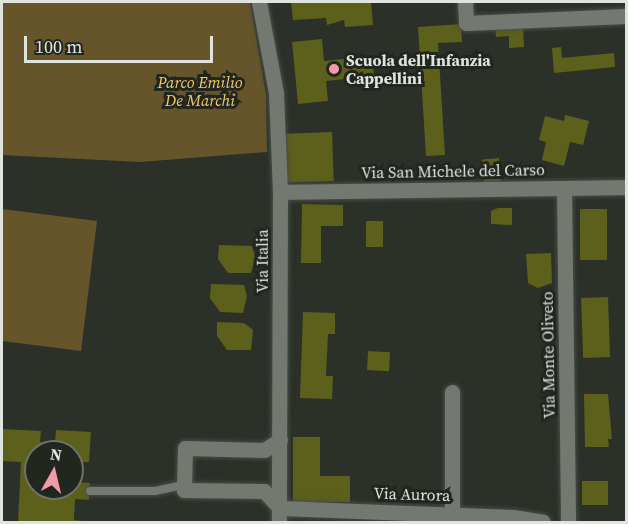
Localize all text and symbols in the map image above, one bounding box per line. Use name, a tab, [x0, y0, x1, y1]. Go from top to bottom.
scale bar	[27, 24, 216, 62]
text: 100 m	[35, 34, 82, 59]
place label: Scuola dell'Infanzia Cappellini	[346, 50, 491, 88]
marker: Scuola dell'Infanzia Cappellini	[327, 62, 341, 76]
park label: Parco Emilio De Marchi	[157, 72, 243, 110]
street label: Via San Michele del Carso	[361, 160, 545, 182]
street label: Via Italia	[252, 229, 272, 293]
street label: Via Monte Oliveto	[537, 291, 559, 419]
north arrow	[24, 440, 84, 500]
text: N	[49, 442, 64, 466]
street label: Via Aurora	[373, 483, 451, 505]

